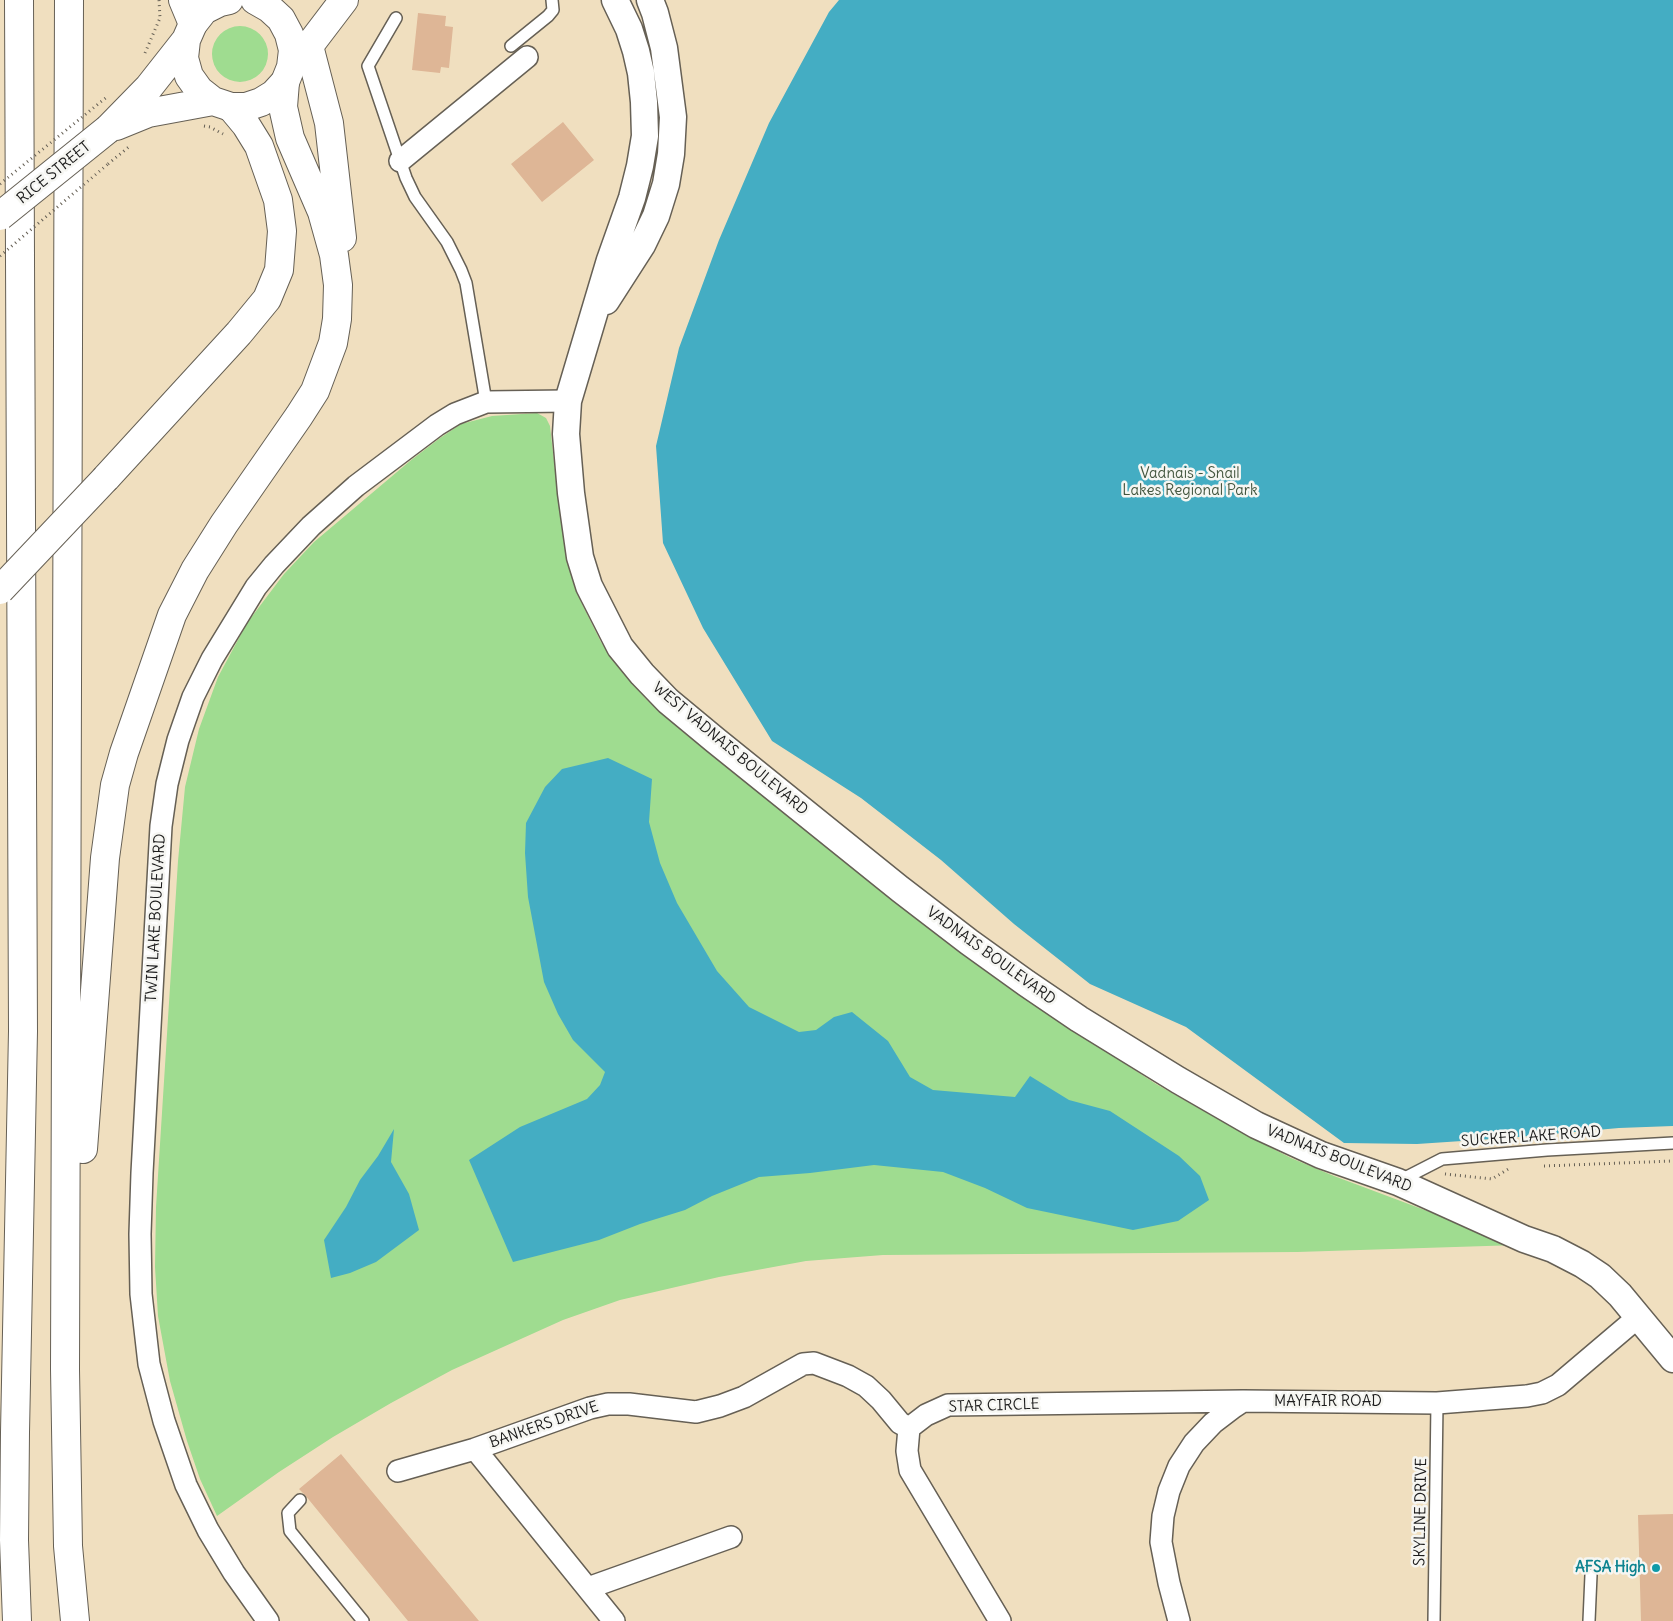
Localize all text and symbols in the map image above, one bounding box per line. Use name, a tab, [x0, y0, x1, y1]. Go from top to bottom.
street label: RICE STREET	[14, 138, 94, 208]
park label: Vadnais - Snail Lakes Regional Park	[1122, 465, 1258, 500]
street label: WEST VADNAIS BOULEVARD	[649, 679, 811, 819]
street label: TWIN LAKE BOULEVARD	[143, 833, 169, 1003]
street label: VADNAIS BOULEVARD	[923, 903, 1059, 1009]
street label: VADNAIS BOULEVARD	[1264, 1122, 1414, 1196]
street label: SUCKER LAKE ROAD	[1460, 1123, 1602, 1151]
street label: MAYFAIR ROAD	[1274, 1393, 1382, 1411]
street label: STAR CIRCLE	[948, 1395, 1040, 1417]
street label: BANKERS DRIVE	[487, 1398, 601, 1452]
street label: SKYLINE DRIVE	[1411, 1458, 1431, 1566]
place label: AFSA High	[1575, 1559, 1646, 1577]
marker: AFSA High	[1650, 1562, 1662, 1574]

